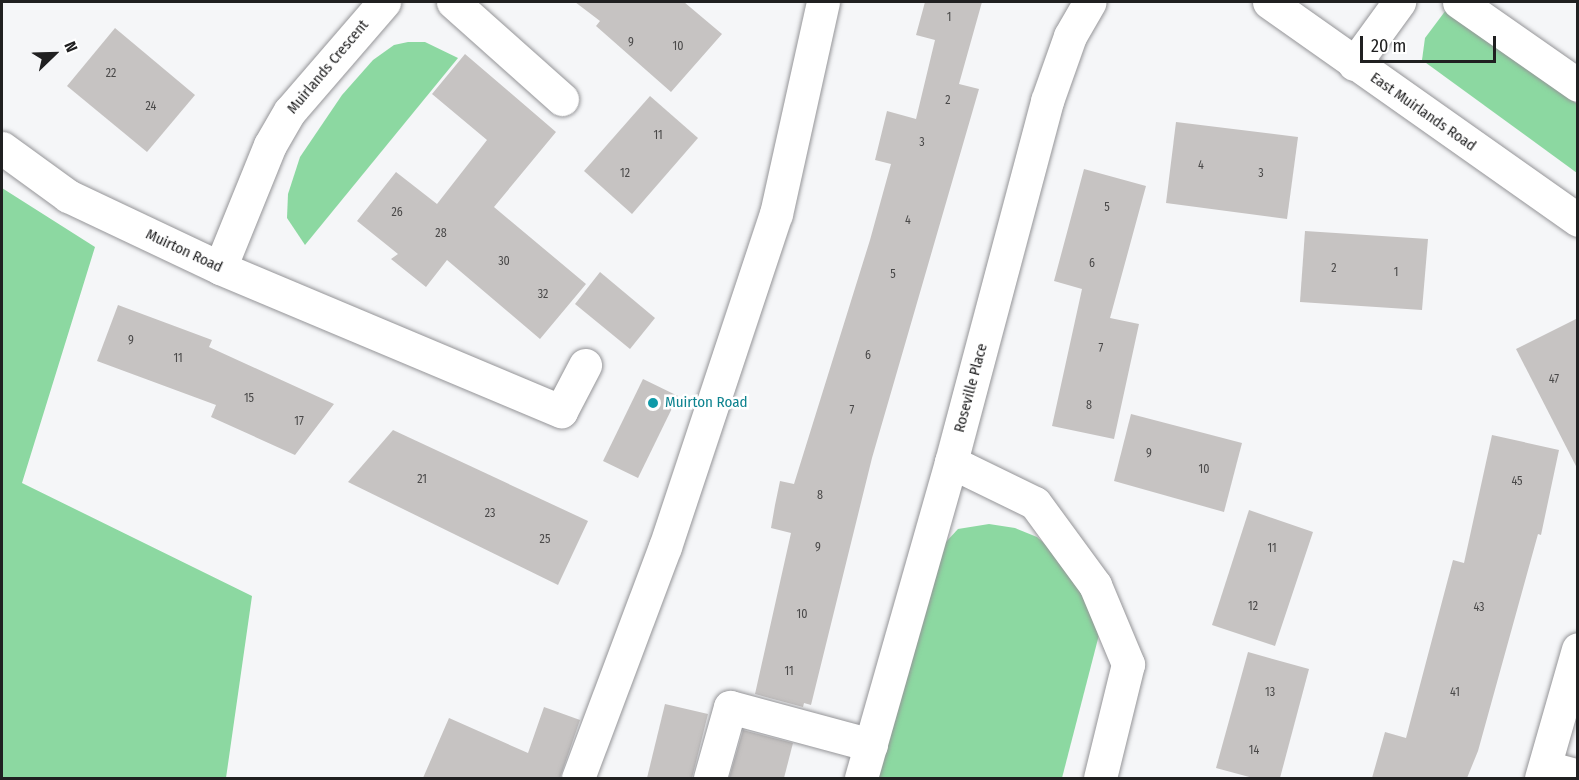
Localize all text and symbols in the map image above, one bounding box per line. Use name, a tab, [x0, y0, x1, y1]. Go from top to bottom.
house number: 1	[947, 11, 951, 25]
street label: Muirlands Crescent	[283, 16, 373, 118]
north arrow	[24, 24, 84, 84]
scale bar	[1363, 24, 1500, 62]
text: 20 m	[1371, 35, 1406, 57]
house number: 9	[628, 36, 634, 50]
text: N	[60, 39, 82, 55]
house number: 10	[673, 40, 683, 54]
house number: 22	[106, 67, 116, 81]
street label: East Muirlands Road	[1367, 69, 1479, 155]
house number: 2	[945, 94, 951, 108]
house number: 24	[146, 100, 156, 114]
house number: 11	[653, 129, 663, 143]
house number: 3	[919, 136, 925, 150]
house number: 4	[1198, 159, 1204, 173]
house number: 12	[620, 167, 630, 181]
house number: 3	[1258, 167, 1264, 181]
house number: 5	[1104, 201, 1110, 215]
house number: 26	[391, 206, 403, 220]
house number: 4	[905, 214, 911, 228]
street label: Muirton Road	[143, 225, 225, 277]
house number: 28	[435, 227, 447, 241]
house number: 30	[498, 255, 510, 269]
house number: 6	[1089, 257, 1095, 271]
house number: 2	[1331, 262, 1337, 276]
house number: 1	[1394, 266, 1398, 280]
house number: 5	[890, 268, 896, 282]
house number: 32	[538, 288, 548, 302]
house number: 9	[128, 334, 134, 348]
street label: Roseville Place	[950, 342, 992, 434]
house number: 7	[1099, 342, 1103, 356]
house number: 6	[865, 349, 871, 363]
house number: 11	[173, 352, 183, 366]
house number: 47	[1549, 373, 1559, 387]
house number: 15	[244, 392, 254, 406]
place label: Muirton Road	[665, 394, 748, 412]
marker: Muirton Road	[646, 396, 660, 410]
house number: 8	[1086, 399, 1092, 413]
house number: 7	[850, 404, 854, 418]
house number: 17	[294, 415, 304, 429]
house number: 9	[1146, 447, 1152, 461]
house number: 10	[1199, 463, 1209, 477]
house number: 21	[417, 473, 427, 487]
house number: 45	[1511, 475, 1523, 489]
house number: 8	[817, 489, 823, 503]
house number: 23	[485, 507, 495, 521]
house number: 25	[540, 533, 550, 547]
house number: 9	[815, 541, 821, 555]
house number: 11	[1267, 542, 1277, 556]
house number: 12	[1248, 600, 1258, 614]
house number: 43	[1473, 601, 1485, 615]
house number: 10	[797, 608, 807, 622]
house number: 11	[784, 665, 794, 679]
house number: 13	[1265, 686, 1275, 700]
house number: 41	[1450, 686, 1460, 700]
house number: 14	[1249, 744, 1259, 758]

